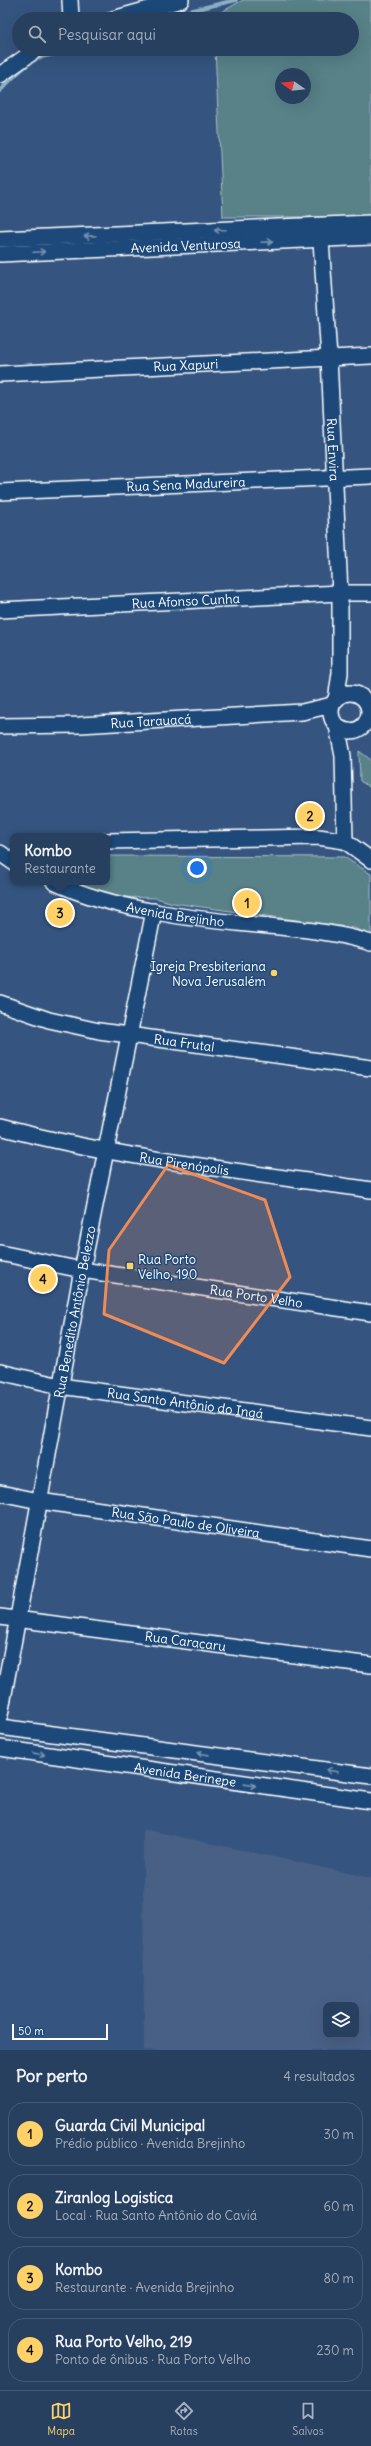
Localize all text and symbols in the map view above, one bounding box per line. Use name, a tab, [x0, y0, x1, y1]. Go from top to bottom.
search box	[12, 12, 359, 56]
icon: search	[26, 23, 48, 45]
text: Pesquisar aqui	[58, 25, 156, 44]
north arrow	[275, 68, 311, 104]
one-way arrow	[214, 226, 227, 234]
one-way arrow	[84, 232, 97, 239]
street label: Avenida Venturosa	[130, 235, 241, 257]
one-way arrow	[260, 238, 273, 246]
one-way arrow	[32, 248, 45, 256]
street label: Rua Xapuri	[153, 355, 219, 376]
street label: Rua Envira	[323, 418, 343, 482]
street label: Rua Sena Madureira	[126, 473, 246, 496]
street label: Rua Afonso Cunha	[131, 590, 240, 612]
street label: Rua Tarauacá	[110, 710, 192, 732]
pin: 2	[297, 801, 323, 831]
popup	[10, 833, 110, 885]
text: Kombo	[24, 841, 72, 860]
your location	[187, 858, 207, 878]
text: Restaurante	[24, 860, 96, 877]
pin: 1	[234, 888, 260, 918]
pin: 3	[47, 898, 73, 928]
street label: Avenida Brejinho	[125, 898, 225, 931]
place label: Igreja Presbiteriana Nova Jerusalém	[150, 958, 266, 990]
marker: Igreja Presbiteriana Nova Jerusalém	[269, 968, 279, 978]
street label: Rua Frutal	[153, 1031, 215, 1056]
street label: Rua Pirenópolis	[138, 1149, 230, 1179]
street label: Rua Benedito Antônio Belezzo	[51, 1224, 100, 1400]
place label: Rua Porto Velho, 190	[138, 1251, 197, 1283]
marker: Rua Porto Velho, 190	[125, 1261, 135, 1271]
pin: 4	[30, 1264, 56, 1294]
street label: Rua Porto Velho	[209, 1281, 304, 1312]
street label: Rua Santo Antônio do Ingá	[106, 1384, 264, 1422]
street label: Rua São Paulo de Oliveira	[110, 1504, 261, 1542]
street label: Rua Caracaru	[144, 1628, 227, 1655]
one-way arrow	[32, 1750, 45, 1758]
one-way arrow	[197, 1750, 210, 1758]
street label: Avenida Berinepe	[133, 1759, 237, 1791]
one-way arrow	[326, 1767, 339, 1775]
one-way arrow	[243, 1781, 256, 1789]
map controls	[323, 2002, 359, 2038]
button: layers	[323, 2002, 359, 2038]
scale bar	[12, 2022, 108, 2041]
text: 50 m	[18, 2024, 44, 2038]
text: Por perto	[16, 2065, 87, 2087]
text: 4 resultados	[283, 2068, 355, 2085]
text: Guarda Civil Municipal	[55, 2116, 205, 2135]
text: 1	[27, 2126, 33, 2143]
text: 30 m	[324, 2126, 354, 2143]
text: Prédio público · Avenida Brejinho	[55, 2135, 245, 2152]
text: Ziranlog Logistica	[55, 2188, 173, 2207]
text: 2	[26, 2198, 34, 2215]
text: 60 m	[323, 2198, 354, 2215]
text: Local · Rua Santo Antônio do Caviá	[55, 2207, 257, 2224]
text: Kombo	[55, 2260, 102, 2279]
text: 3	[26, 2270, 34, 2287]
text: 80 m	[323, 2270, 354, 2287]
text: Restaurante · Avenida Brejinho	[55, 2279, 234, 2296]
text: Rua Porto Velho, 219	[55, 2332, 192, 2351]
text: 4	[26, 2342, 34, 2359]
text: 230 m	[316, 2342, 354, 2359]
text: Ponto de ônibus · Rua Porto Velho	[55, 2351, 251, 2368]
tab: Mapa	[47, 2400, 75, 2438]
tab: Rotas	[170, 2400, 198, 2438]
tab: Salvos	[292, 2400, 324, 2438]

